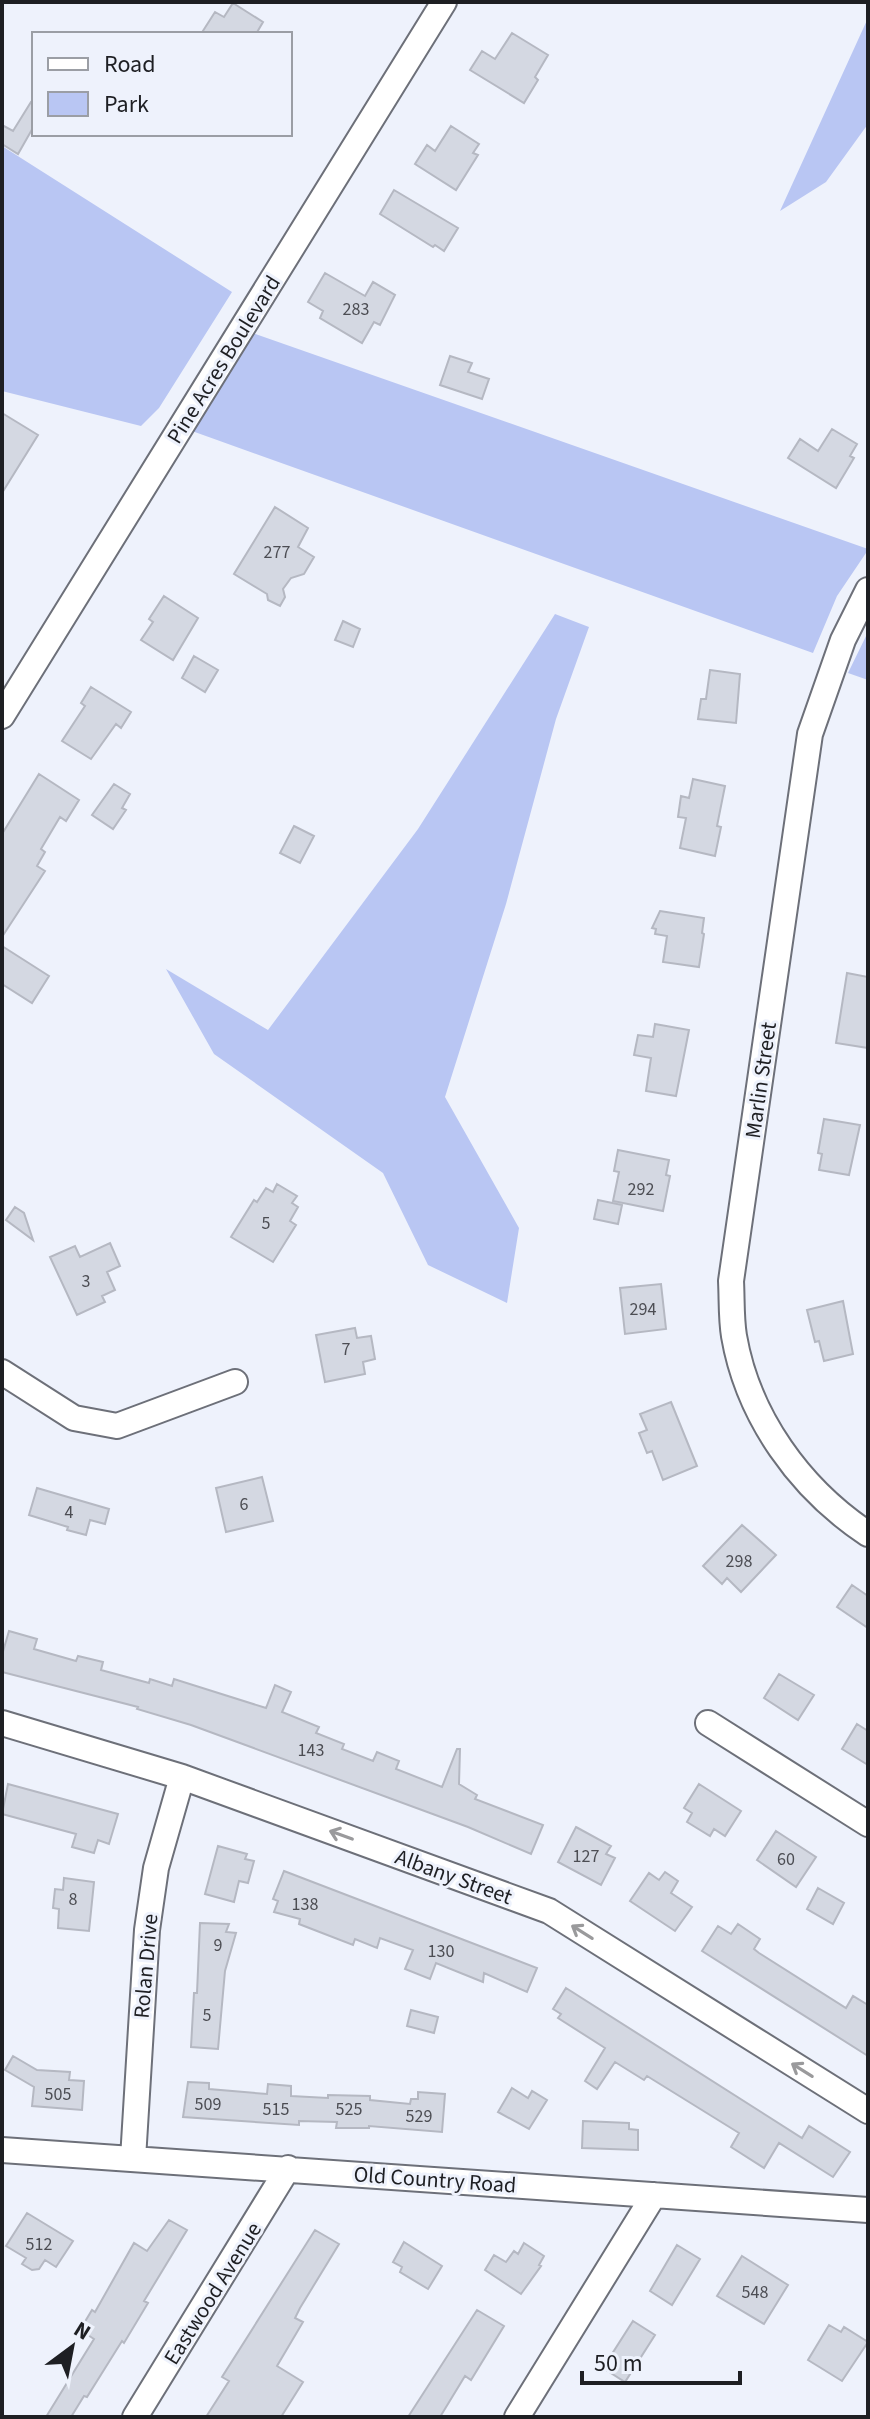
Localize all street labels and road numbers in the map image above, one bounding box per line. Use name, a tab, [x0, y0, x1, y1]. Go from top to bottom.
street label: Pine Acres Boulevard	[159, 269, 289, 450]
street label: Marlin Street	[737, 1019, 785, 1140]
street label: Albany Street	[391, 1841, 517, 1913]
street label: Rolan Drive	[125, 1912, 167, 2020]
street label: Old Country Road	[353, 2158, 517, 2202]
street label: Eastwood Avenue	[156, 2216, 270, 2371]

